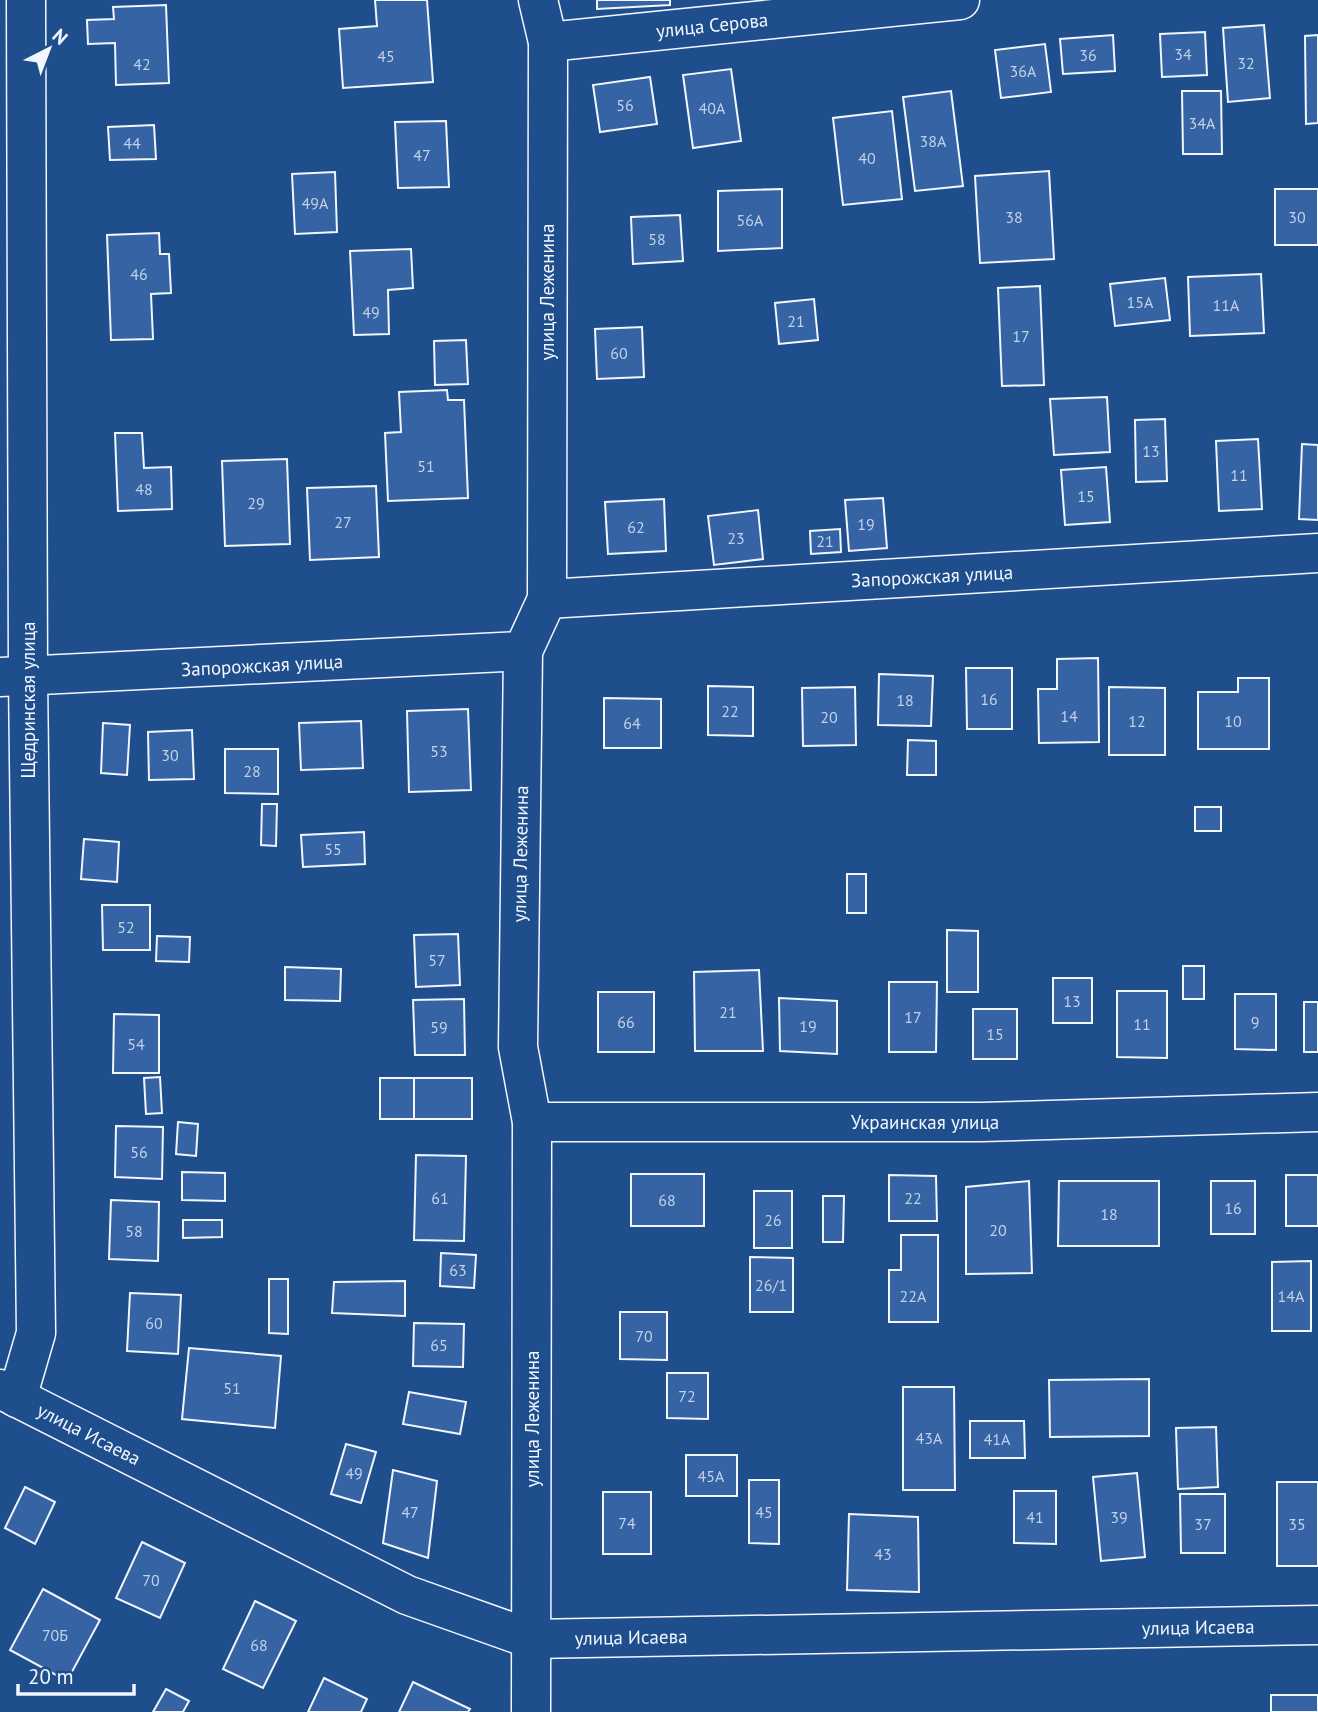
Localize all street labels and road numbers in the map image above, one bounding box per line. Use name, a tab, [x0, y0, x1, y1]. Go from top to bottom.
street label: улица Серова	[655, 7, 769, 43]
street label: улица Леженина	[535, 224, 559, 361]
street label: Запорожская улица	[850, 560, 1014, 592]
street label: Щедринская улица	[16, 621, 40, 779]
street label: Запорожская улица	[180, 649, 344, 681]
street label: улица Леженина	[507, 785, 533, 923]
street label: Украинская улица	[851, 1110, 999, 1134]
street label: улица Леженина	[520, 1351, 544, 1488]
street label: улица Исаева	[33, 1398, 145, 1470]
street label: улица Исаева	[1141, 1614, 1255, 1640]
street label: улица Исаева	[574, 1624, 688, 1650]

